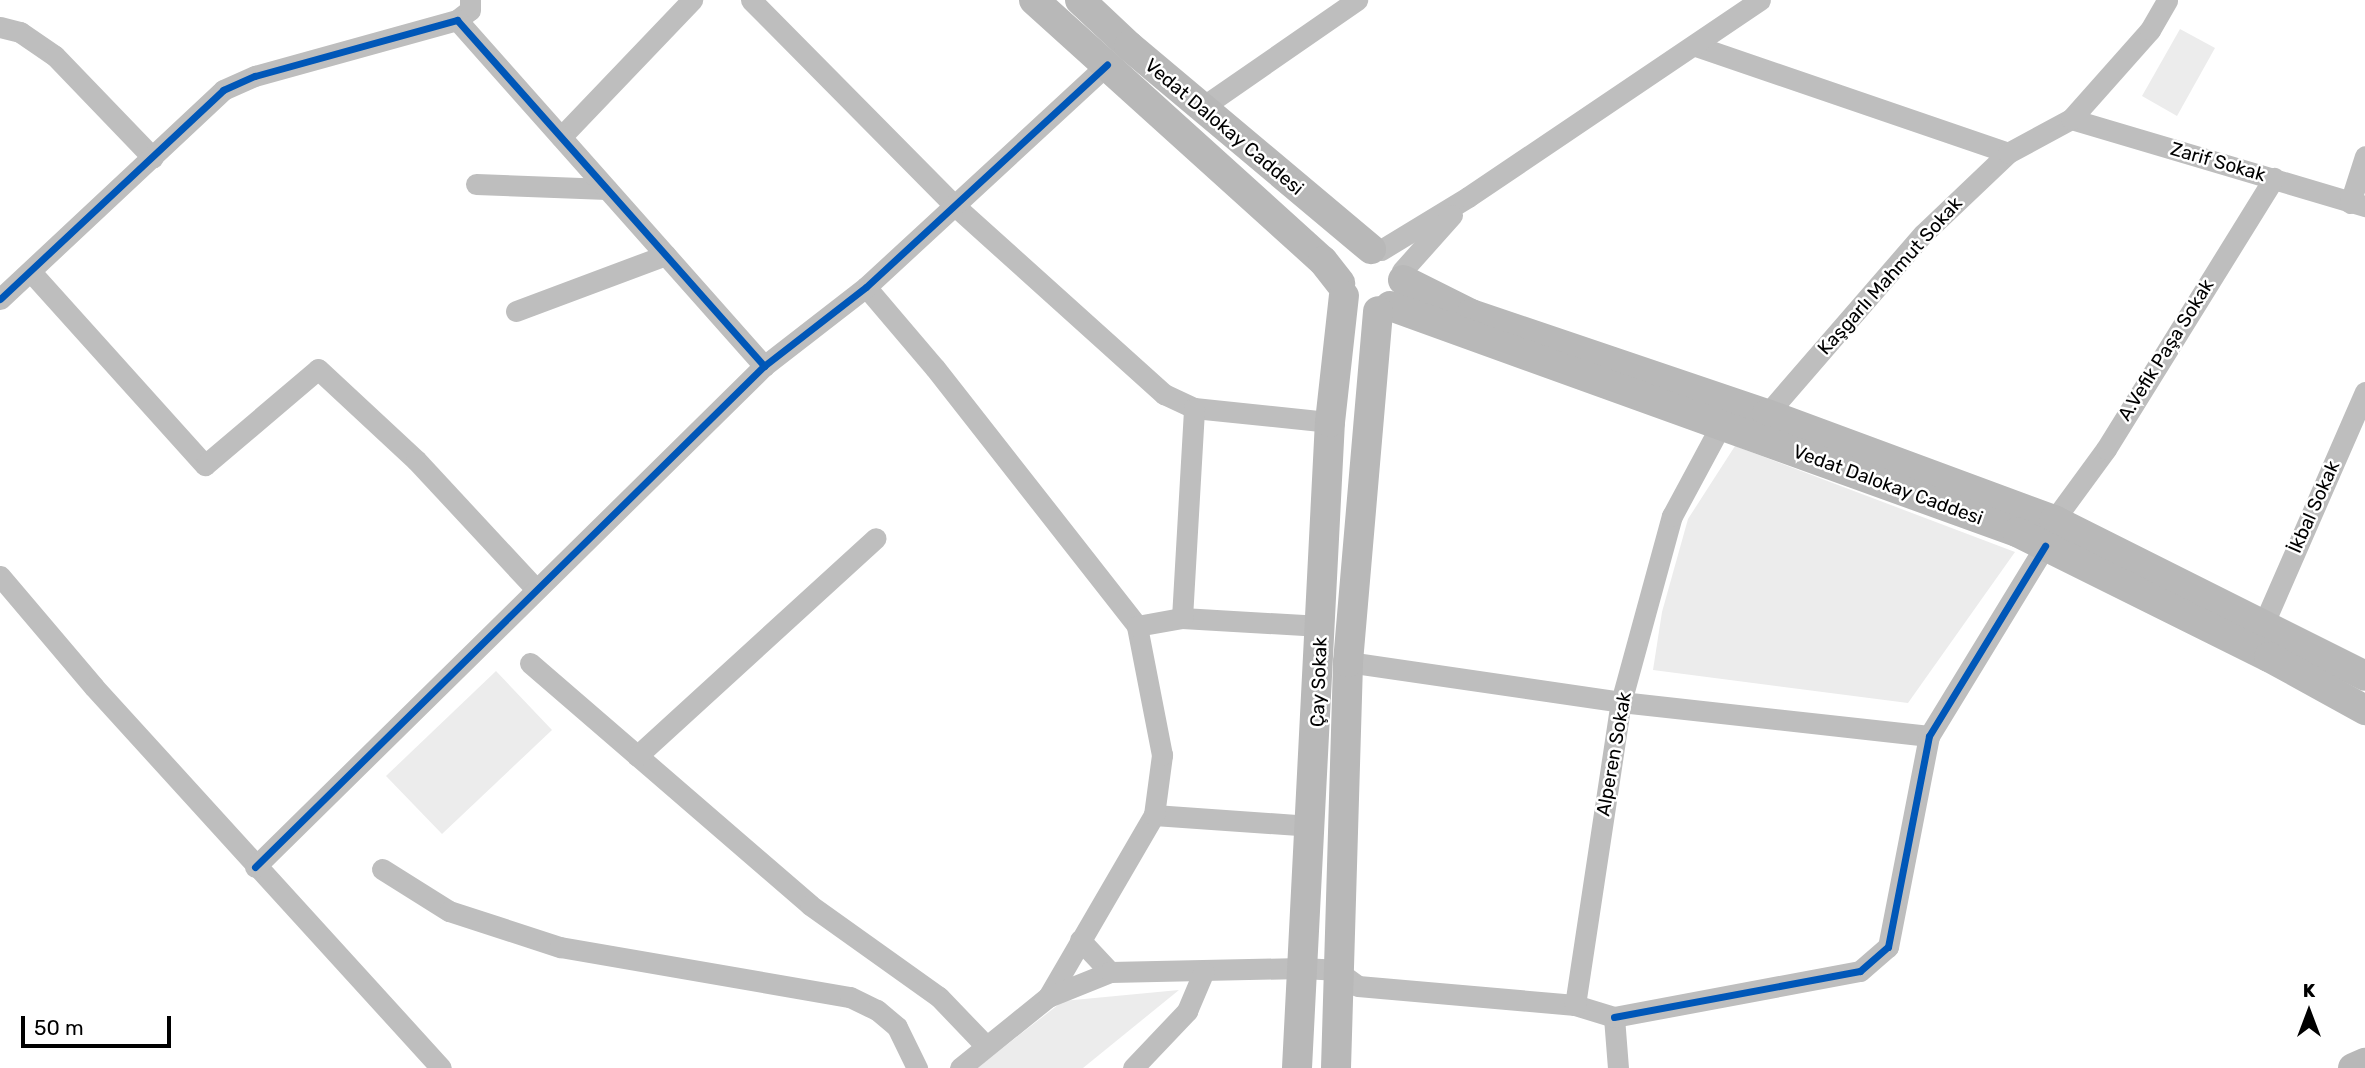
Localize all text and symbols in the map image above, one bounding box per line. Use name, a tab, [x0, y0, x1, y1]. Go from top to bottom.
street label: Vedat Dalokay Caddesi	[1140, 54, 1308, 200]
street label: Zarif Sokak	[2168, 137, 2268, 187]
street label: Kaşgarlı Mahmut Sokak	[1813, 192, 1967, 360]
street label: A.Vefik Paşa Sokak	[2113, 275, 2219, 425]
street label: Vedat Dalokay Caddesi	[1790, 440, 1986, 530]
street label: İkbal Sokak	[2284, 457, 2344, 557]
street label: Çay Sokak	[1306, 636, 1332, 728]
street label: Alperen Sokak	[1592, 690, 1636, 818]
north arrow	[2274, 977, 2344, 1047]
text: K	[2303, 979, 2315, 1002]
scale bar	[24, 1002, 175, 1046]
text: 50 m	[34, 1015, 84, 1040]

